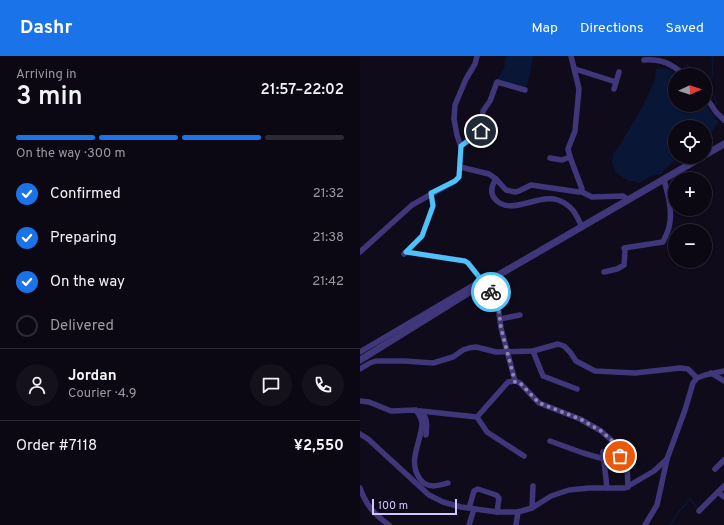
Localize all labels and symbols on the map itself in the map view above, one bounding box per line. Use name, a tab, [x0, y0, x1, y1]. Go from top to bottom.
north arrow	[668, 68, 712, 112]
pin	[464, 114, 498, 148]
courier	[471, 272, 511, 312]
pin	[603, 439, 637, 473]
scale bar	[372, 497, 457, 516]

